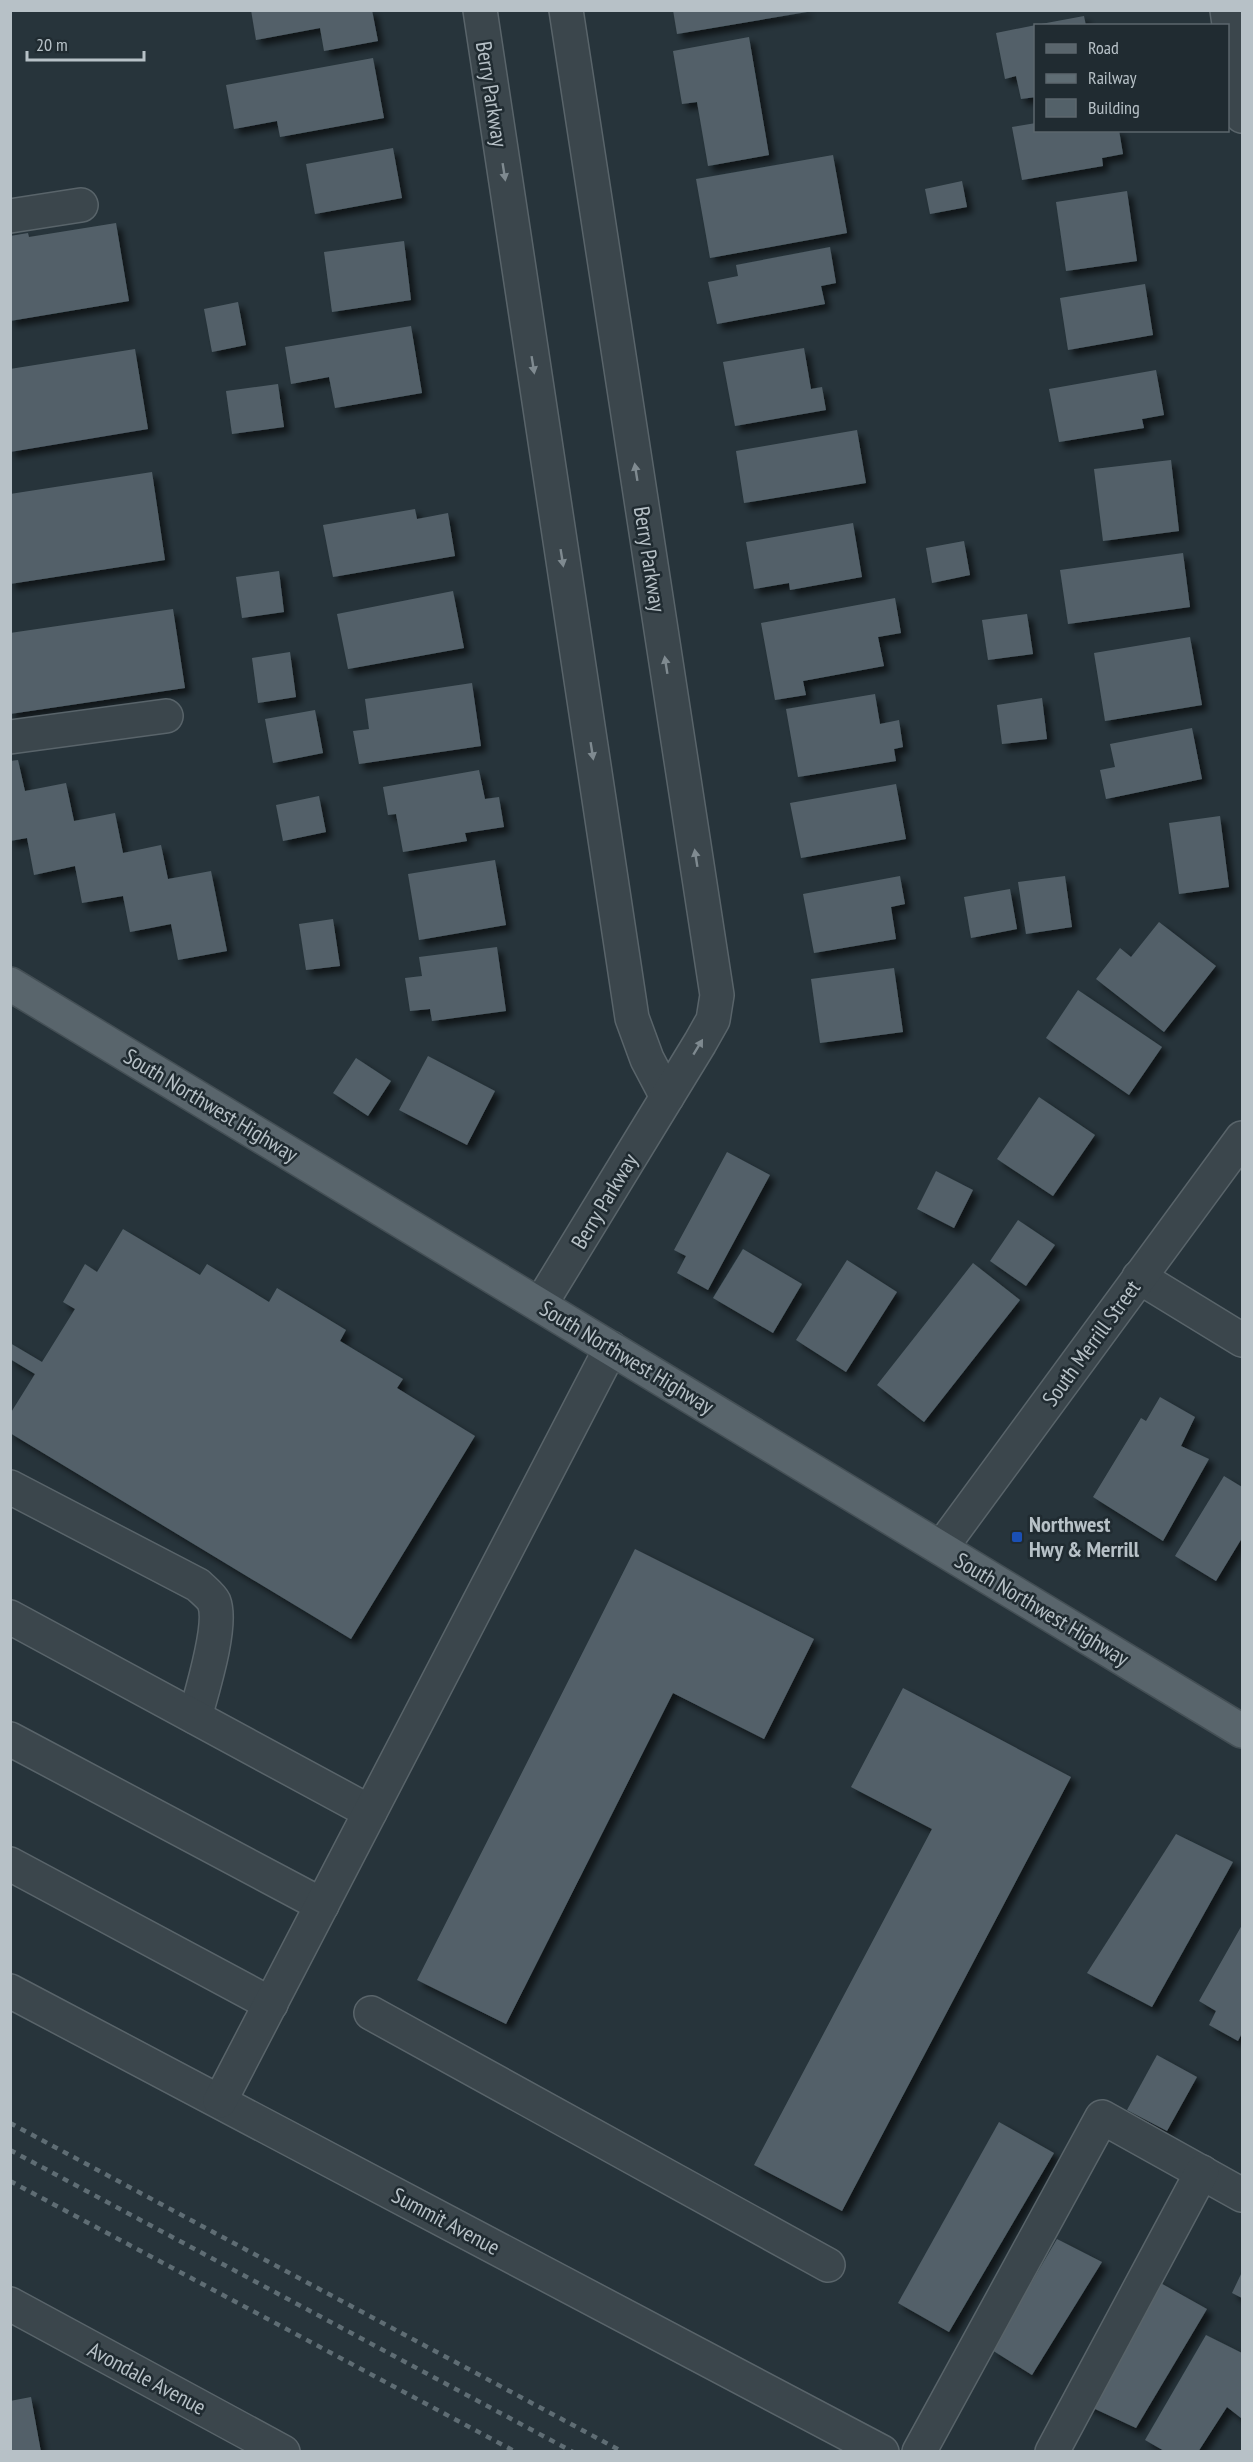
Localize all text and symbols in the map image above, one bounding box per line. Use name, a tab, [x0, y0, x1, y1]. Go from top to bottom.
scale bar	[27, 24, 144, 62]
legend	[1034, 24, 1229, 132]
text: 20 m	[36, 33, 68, 56]
text: Road	[1088, 36, 1119, 59]
street label: Berry Parkway	[470, 39, 514, 150]
text: Railway	[1088, 66, 1137, 89]
text: Building	[1088, 96, 1140, 119]
one-way arrow	[500, 163, 509, 182]
one-way arrow	[529, 356, 538, 375]
one-way arrow	[632, 463, 641, 482]
street label: Berry Parkway	[628, 504, 672, 615]
one-way arrow	[558, 548, 567, 567]
one-way arrow	[661, 655, 670, 674]
one-way arrow	[587, 741, 596, 760]
one-way arrow	[691, 848, 700, 867]
one-way arrow	[692, 1039, 703, 1055]
street label: South Northwest Highway	[119, 1042, 304, 1168]
street label: Berry Parkway	[565, 1148, 644, 1254]
street label: South Merrill Street	[1036, 1274, 1146, 1412]
street label: South Northwest Highway	[535, 1294, 720, 1420]
place label: Northwest Hwy & Merrill	[1029, 1510, 1140, 1563]
marker: Northwest Hwy & Merrill	[1010, 1530, 1024, 1544]
street label: South Northwest Highway	[950, 1546, 1135, 1672]
street label: Summit Avenue	[387, 2181, 505, 2261]
street label: Avondale Avenue	[83, 2335, 211, 2421]

